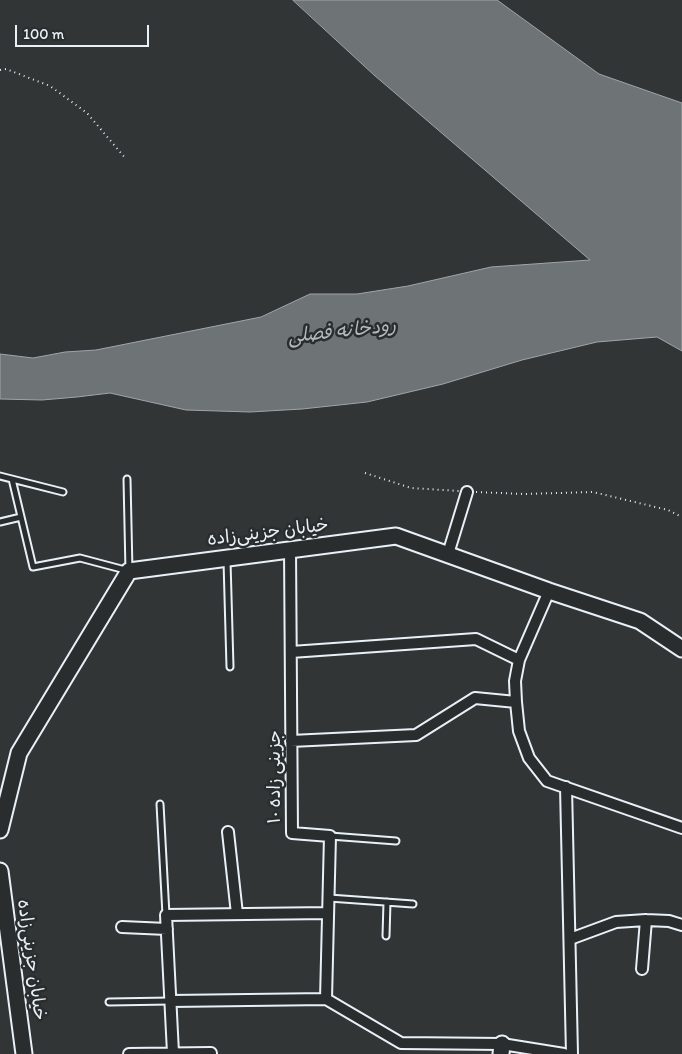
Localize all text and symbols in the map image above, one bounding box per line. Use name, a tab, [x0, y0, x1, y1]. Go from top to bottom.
scale bar	[18, 15, 151, 47]
text: 100 m	[23, 25, 64, 43]
water label: رودخانه فصلی	[287, 315, 397, 349]
street label: خیابان جزینی‌زاده	[206, 515, 330, 551]
street label: جزینی زاده ۱۰	[264, 730, 286, 824]
street label: خیابان جزینی‌زاده	[12, 898, 50, 1022]

